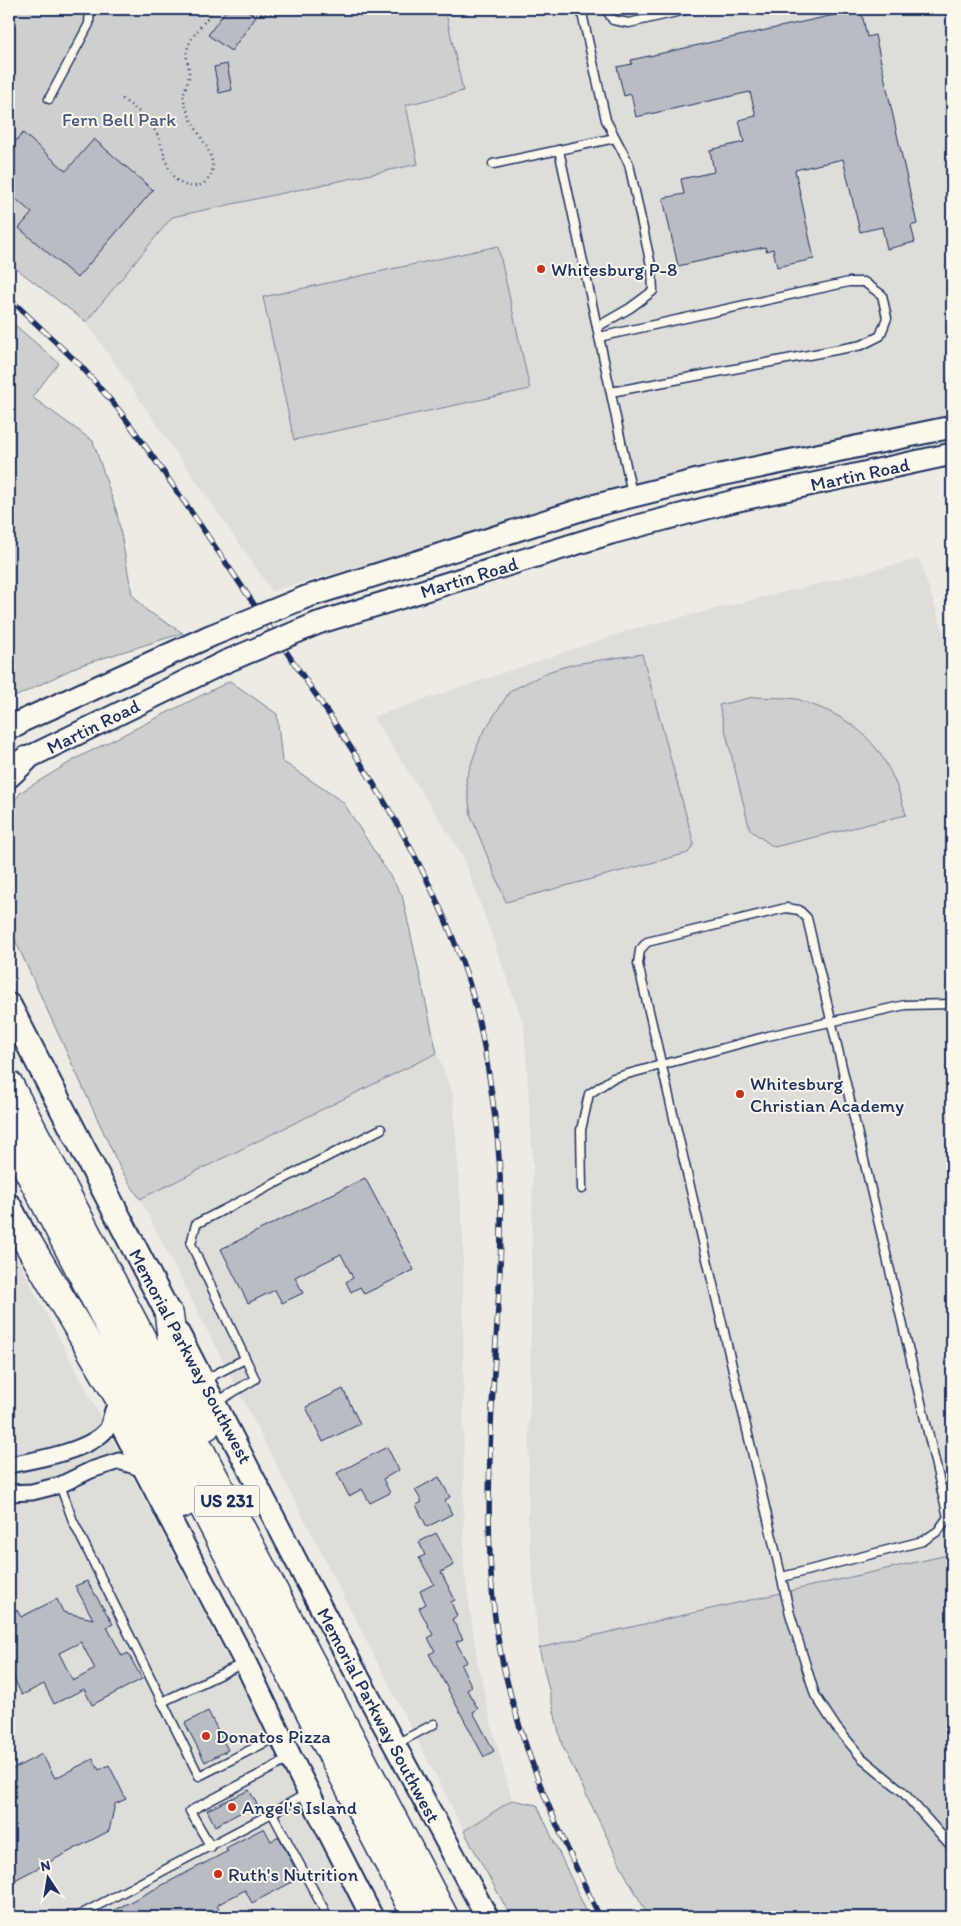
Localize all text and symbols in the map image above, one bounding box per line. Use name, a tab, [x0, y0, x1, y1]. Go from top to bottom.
park label: Fern Bell Park	[62, 108, 176, 131]
place label: Whitesburg P-8	[551, 258, 678, 281]
marker: Whitesburg P-8	[535, 263, 547, 275]
street label: Martin Road	[808, 453, 912, 496]
street label: Martin Road	[418, 552, 521, 603]
street label: Martin Road	[43, 694, 144, 759]
place label: Whitesburg Christian Academy	[750, 1072, 904, 1117]
marker: Whitesburg Christian Academy	[734, 1088, 746, 1100]
street label: Memorial Parkway Southwest	[124, 1245, 257, 1468]
road number: US 231	[194, 1485, 260, 1516]
street label: Memorial Parkway Southwest	[312, 1604, 445, 1827]
place label: Donatos Pizza	[216, 1725, 331, 1748]
marker: Donatos Pizza	[200, 1730, 212, 1742]
place label: Angel's Island	[242, 1796, 357, 1819]
marker: Angel's Island	[226, 1801, 238, 1813]
north arrow	[22, 1854, 72, 1904]
text: N	[39, 1856, 52, 1875]
place label: Ruth's Nutrition	[228, 1863, 358, 1886]
marker: Ruth's Nutrition	[212, 1868, 224, 1880]

